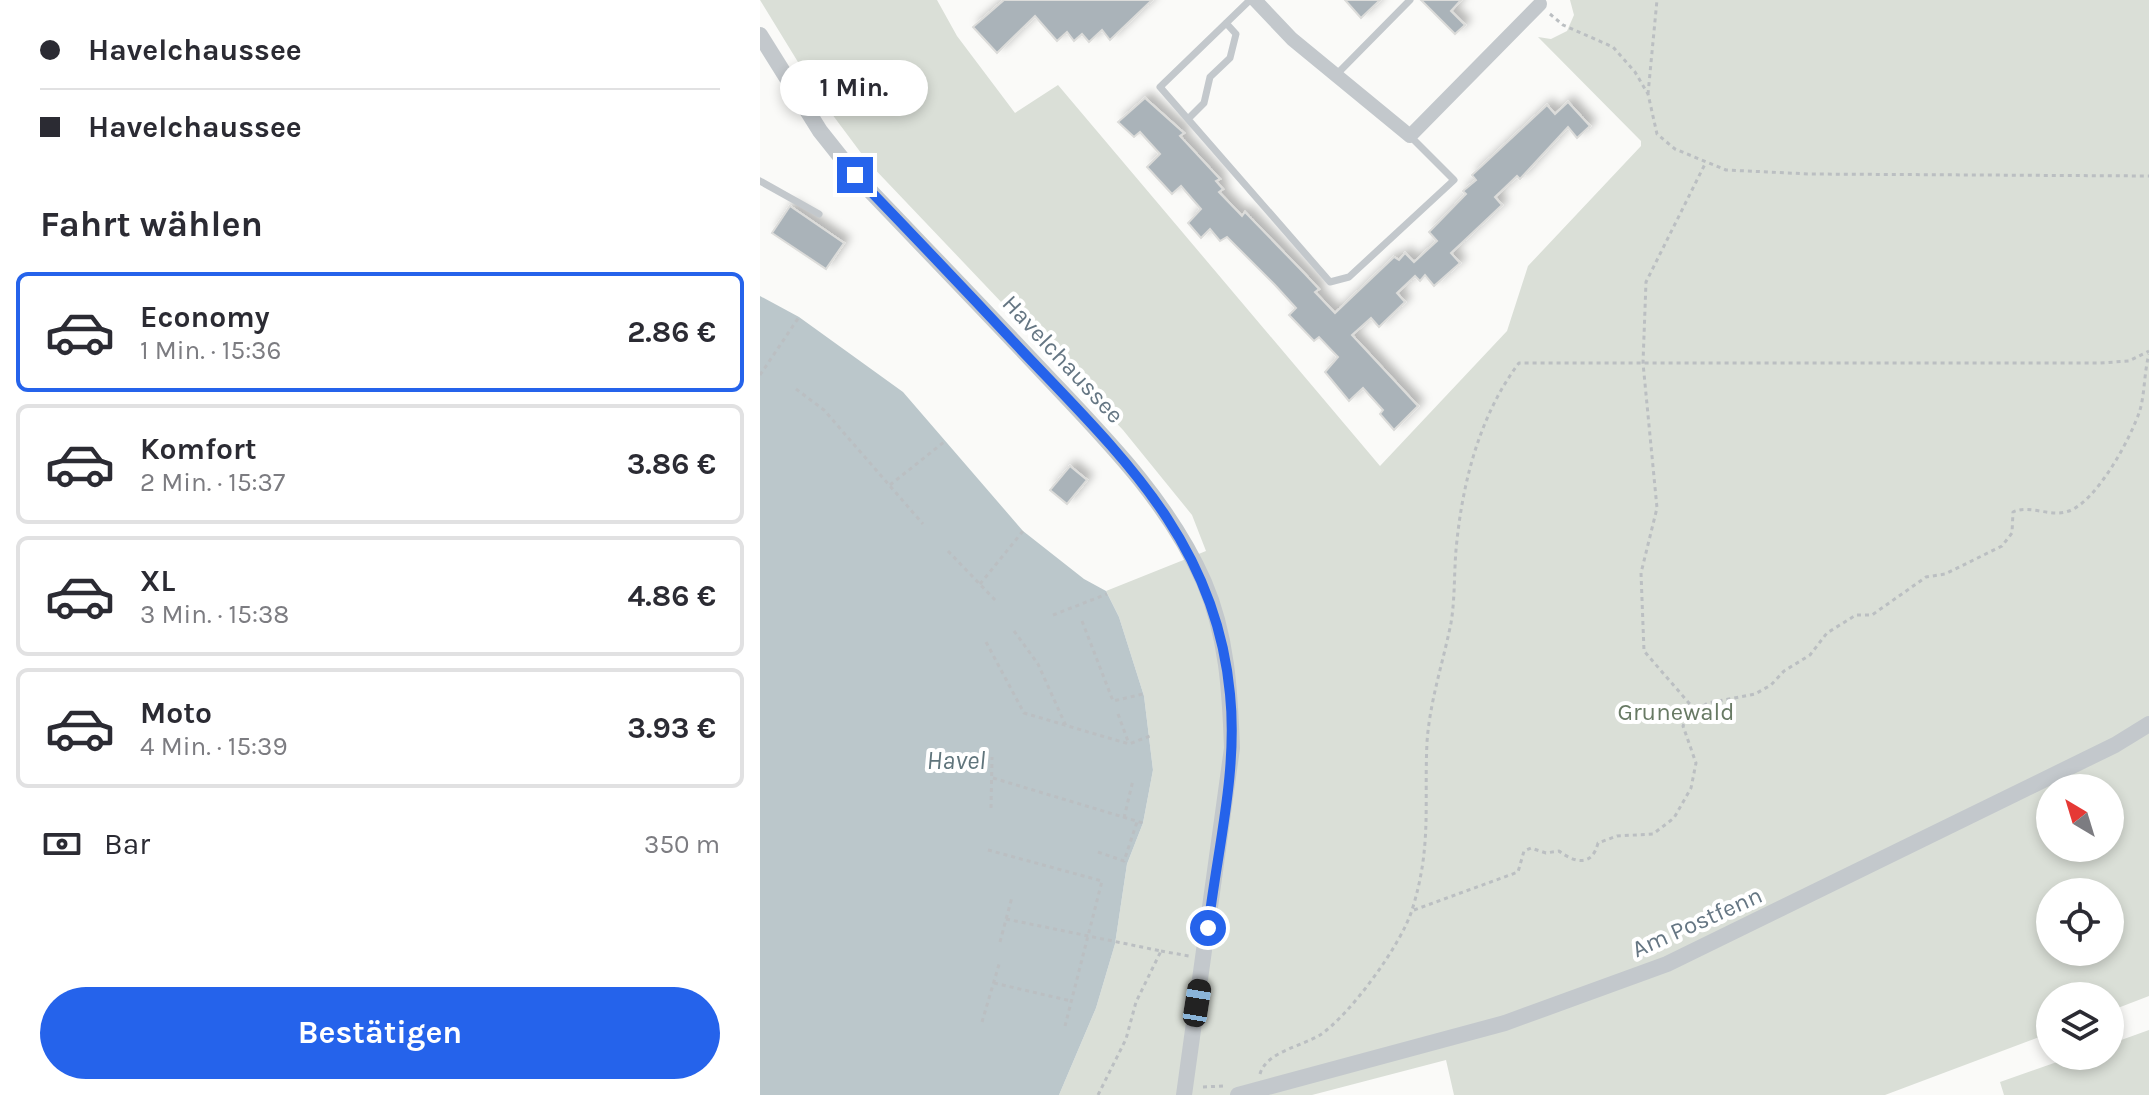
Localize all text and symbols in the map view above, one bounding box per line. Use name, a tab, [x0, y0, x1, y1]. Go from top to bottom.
text: Havelchaussee	[88, 32, 302, 68]
callout: 1 Min.	[781, 59, 929, 115]
text: 1 Min.	[820, 72, 888, 103]
text: Havelchaussee	[88, 109, 302, 145]
route end	[837, 157, 873, 193]
text: Fahrt wählen	[40, 203, 263, 245]
street label: Havelchaussee	[997, 289, 1129, 429]
icon: car	[44, 296, 116, 368]
text: Economy	[140, 299, 270, 335]
text: 2.86 €	[627, 314, 716, 350]
text: 1 Min. · 15:36	[140, 335, 281, 366]
icon: car	[44, 428, 116, 500]
text: Komfort	[140, 431, 257, 467]
text: 3.86 €	[627, 446, 716, 482]
text: 2 Min. · 15:37	[140, 467, 285, 498]
icon: car	[44, 560, 116, 632]
text: XL	[140, 563, 175, 599]
text: 4.86 €	[627, 578, 716, 614]
text: 3 Min. · 15:38	[140, 599, 289, 630]
icon: car	[44, 692, 116, 764]
text: Moto	[140, 695, 212, 731]
park label: Grunewald	[1617, 698, 1735, 726]
text: 3.93 €	[627, 710, 716, 746]
text: 4 Min. · 15:39	[140, 731, 288, 762]
water label: Havel	[926, 745, 986, 776]
north arrow	[2036, 774, 2124, 862]
map controls	[2036, 774, 2124, 1070]
icon: cash	[40, 822, 84, 866]
text: Bar	[104, 826, 150, 862]
text: 350 m	[644, 829, 720, 860]
button: locate	[2036, 878, 2124, 966]
street label: Am Postfenn	[1628, 881, 1766, 963]
route start	[1190, 910, 1226, 946]
car	[1181, 977, 1213, 1029]
button: layers	[2036, 982, 2124, 1070]
button: Bestätigen	[40, 987, 720, 1079]

